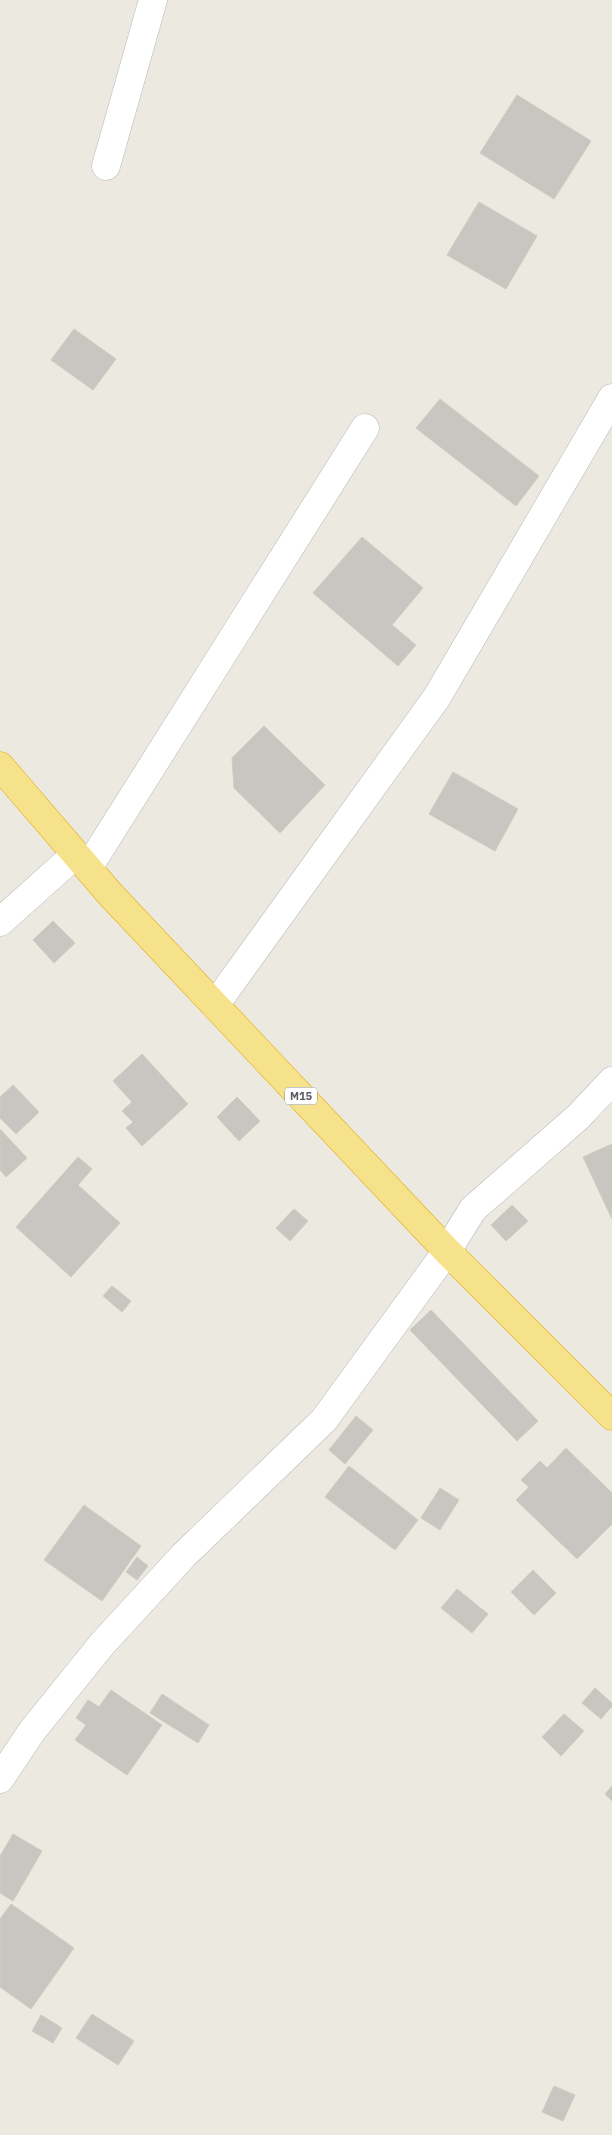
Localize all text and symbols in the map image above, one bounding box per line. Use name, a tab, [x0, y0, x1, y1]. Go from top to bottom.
road number: M15	[285, 1088, 317, 1104]

